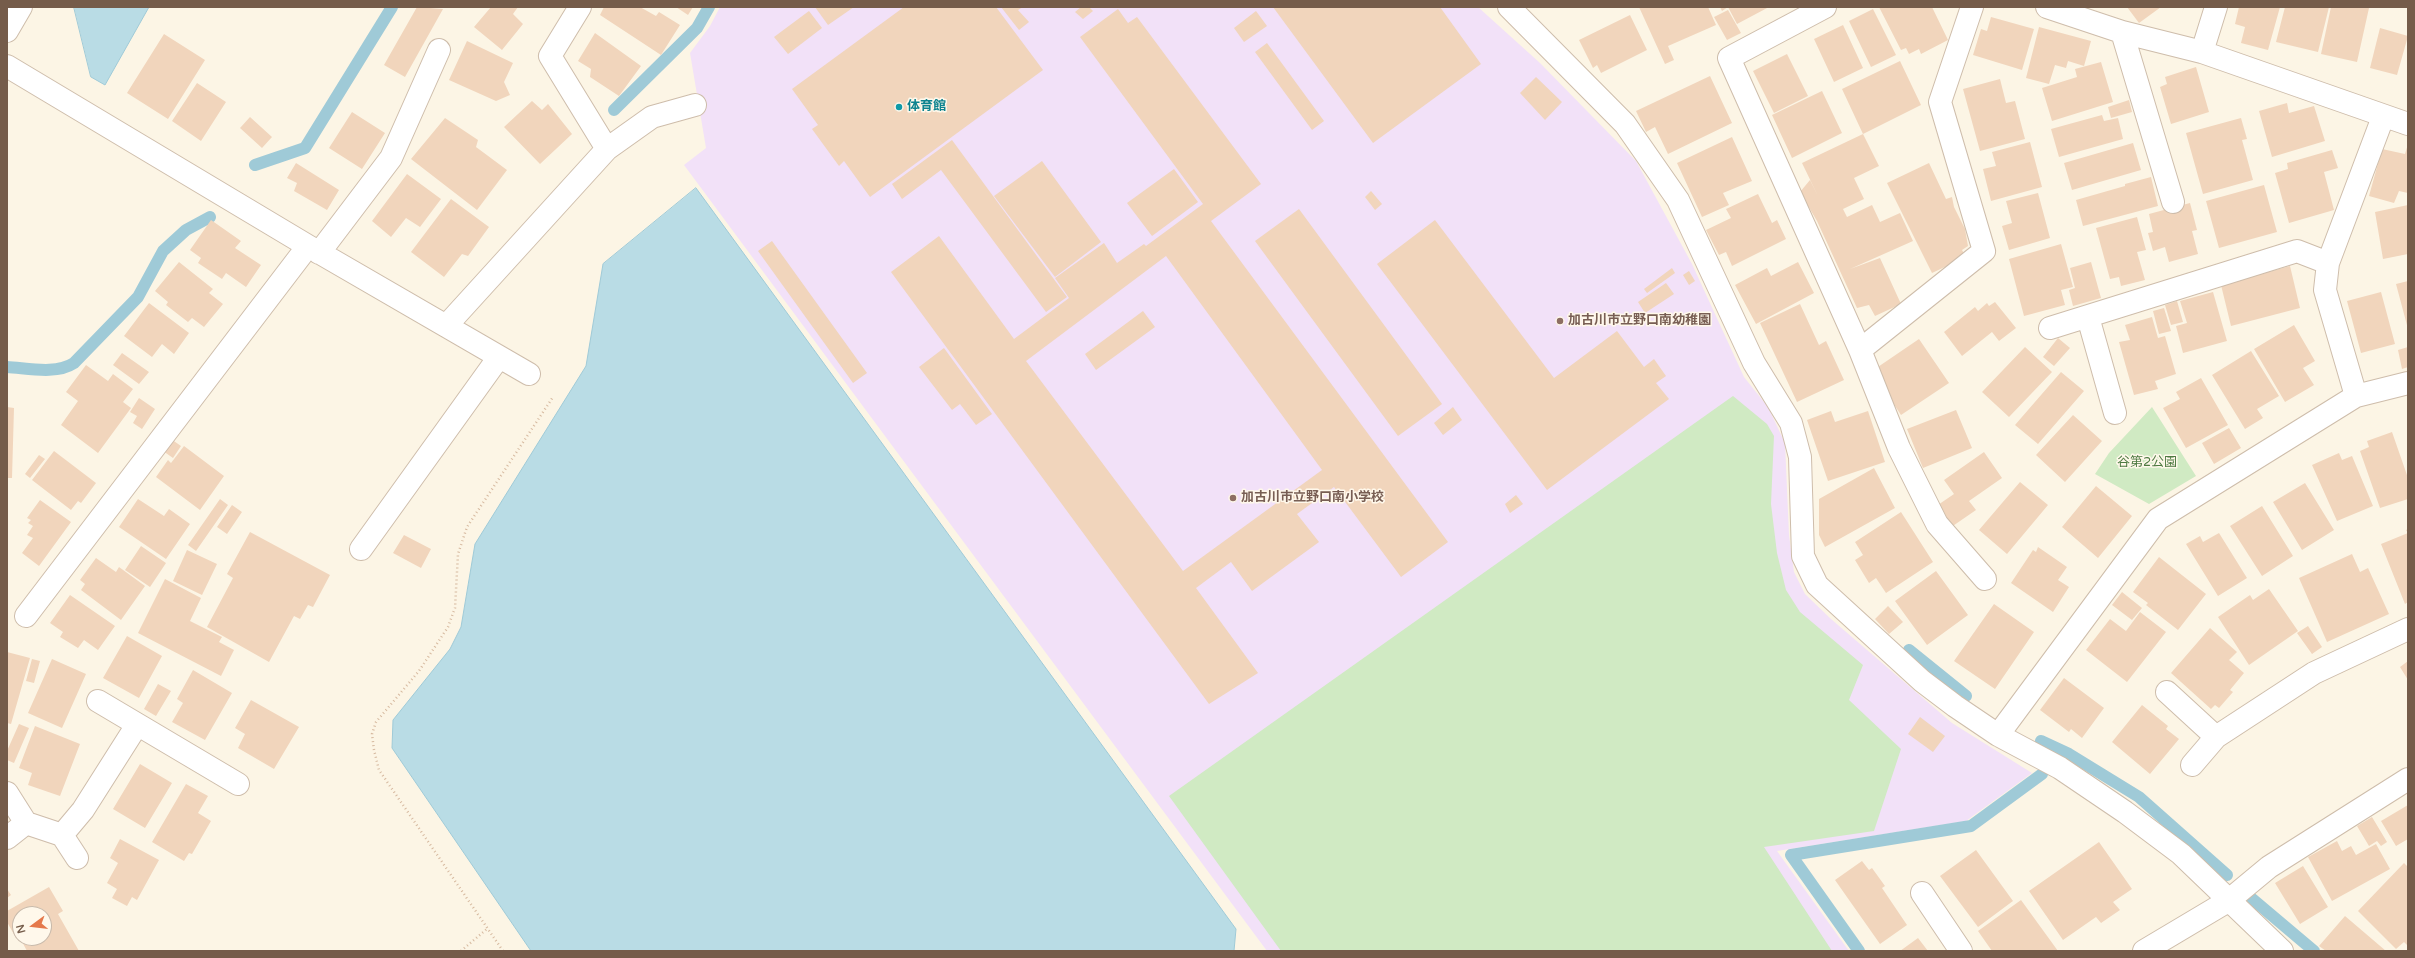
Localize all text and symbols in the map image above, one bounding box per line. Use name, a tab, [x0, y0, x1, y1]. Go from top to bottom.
place label: 体育館	[907, 99, 946, 115]
marker: 体育館	[894, 102, 904, 112]
place label: 加古川市立野口南幼稚園	[1568, 313, 1711, 329]
marker: 加古川市立野口南幼稚園	[1555, 316, 1565, 326]
park label: 谷第2公園	[2117, 455, 2177, 471]
place label: 加古川市立野口南小学校	[1241, 490, 1384, 506]
marker: 加古川市立野口南小学校	[1228, 493, 1238, 503]
north arrow	[12, 906, 52, 946]
text: N	[13, 923, 28, 935]

